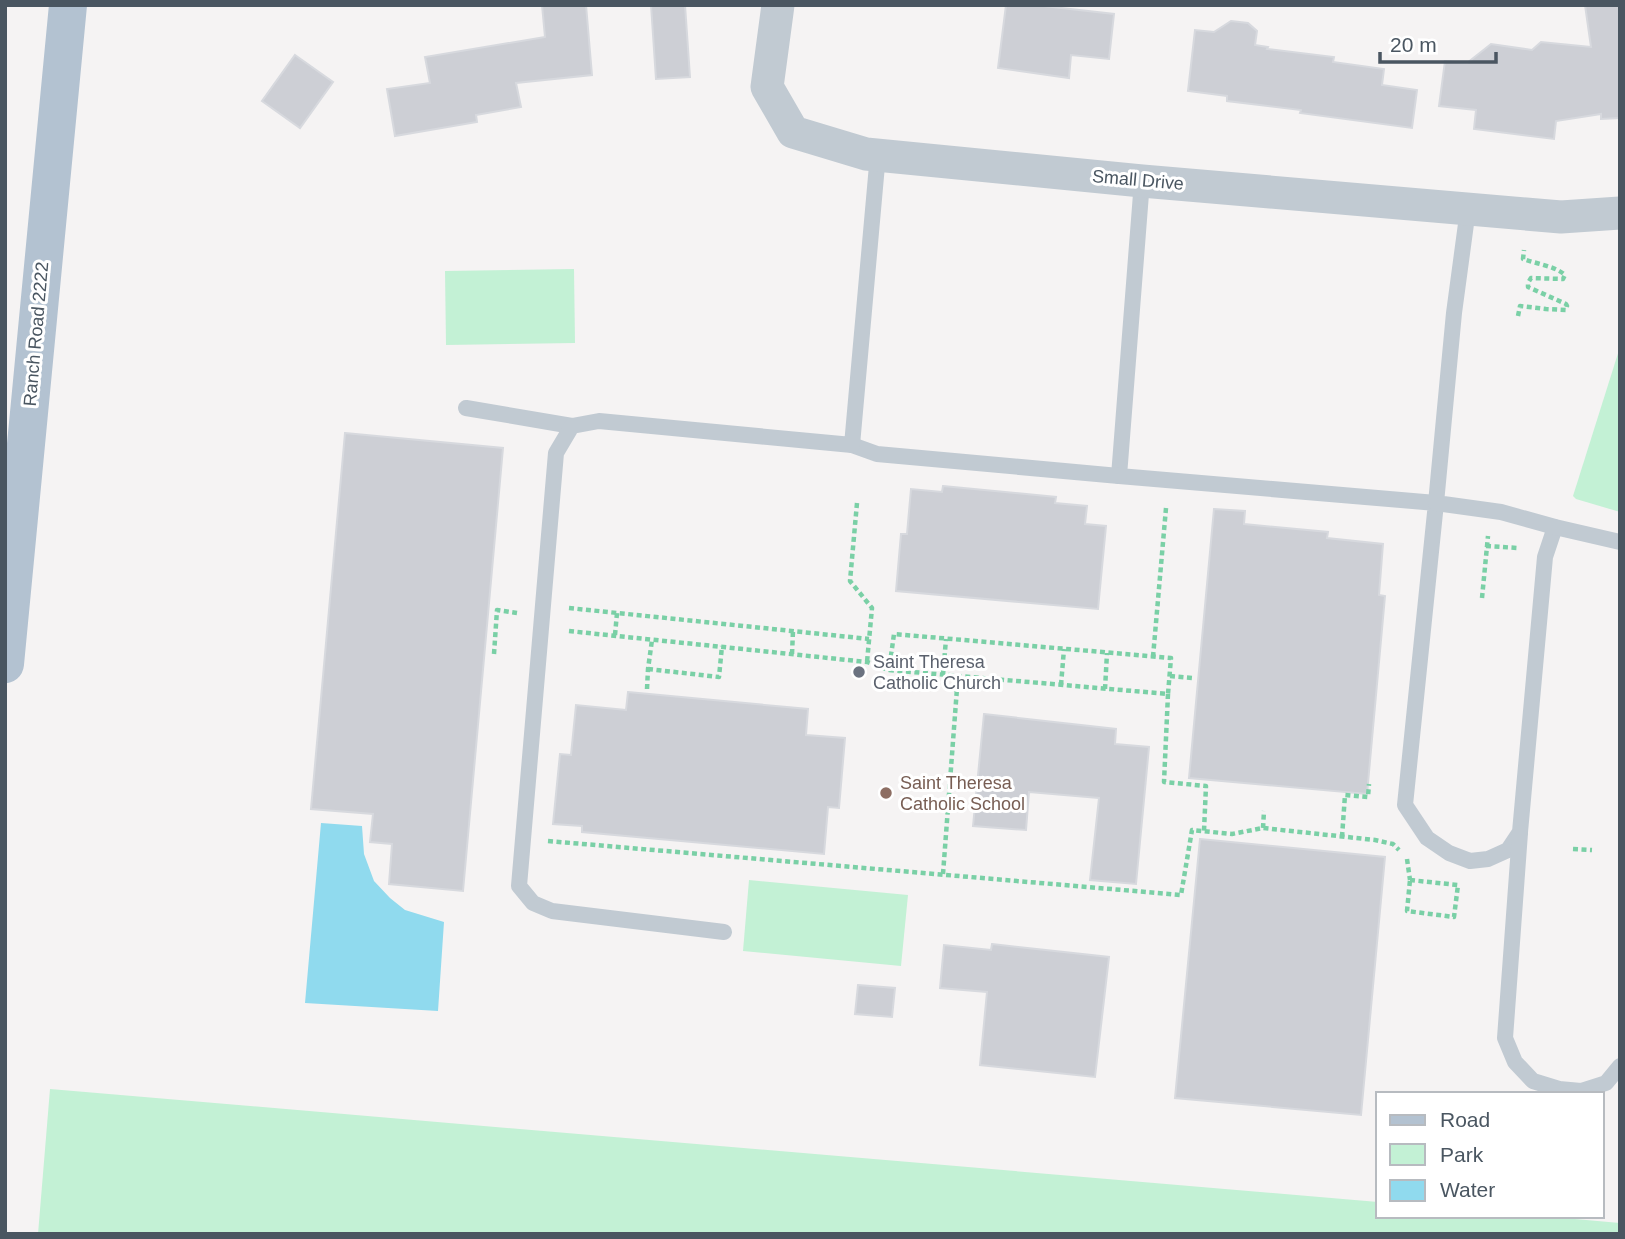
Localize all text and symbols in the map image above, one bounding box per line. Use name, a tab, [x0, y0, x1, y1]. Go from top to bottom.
scale bar	[1380, 21, 1496, 65]
text: 20 m	[1390, 33, 1437, 56]
street label: Small Drive	[1091, 166, 1185, 194]
street label: Ranch Road 2222	[20, 261, 52, 407]
place label: Saint Theresa Catholic Church	[873, 652, 1001, 693]
marker: Saint Theresa Catholic Church	[851, 664, 867, 680]
place label: Saint Theresa Catholic School	[900, 773, 1025, 814]
marker: Saint Theresa Catholic School	[878, 785, 894, 801]
legend	[1376, 1092, 1604, 1218]
text: Road	[1440, 1108, 1490, 1131]
text: Park	[1440, 1143, 1484, 1166]
text: Water	[1440, 1178, 1495, 1201]

